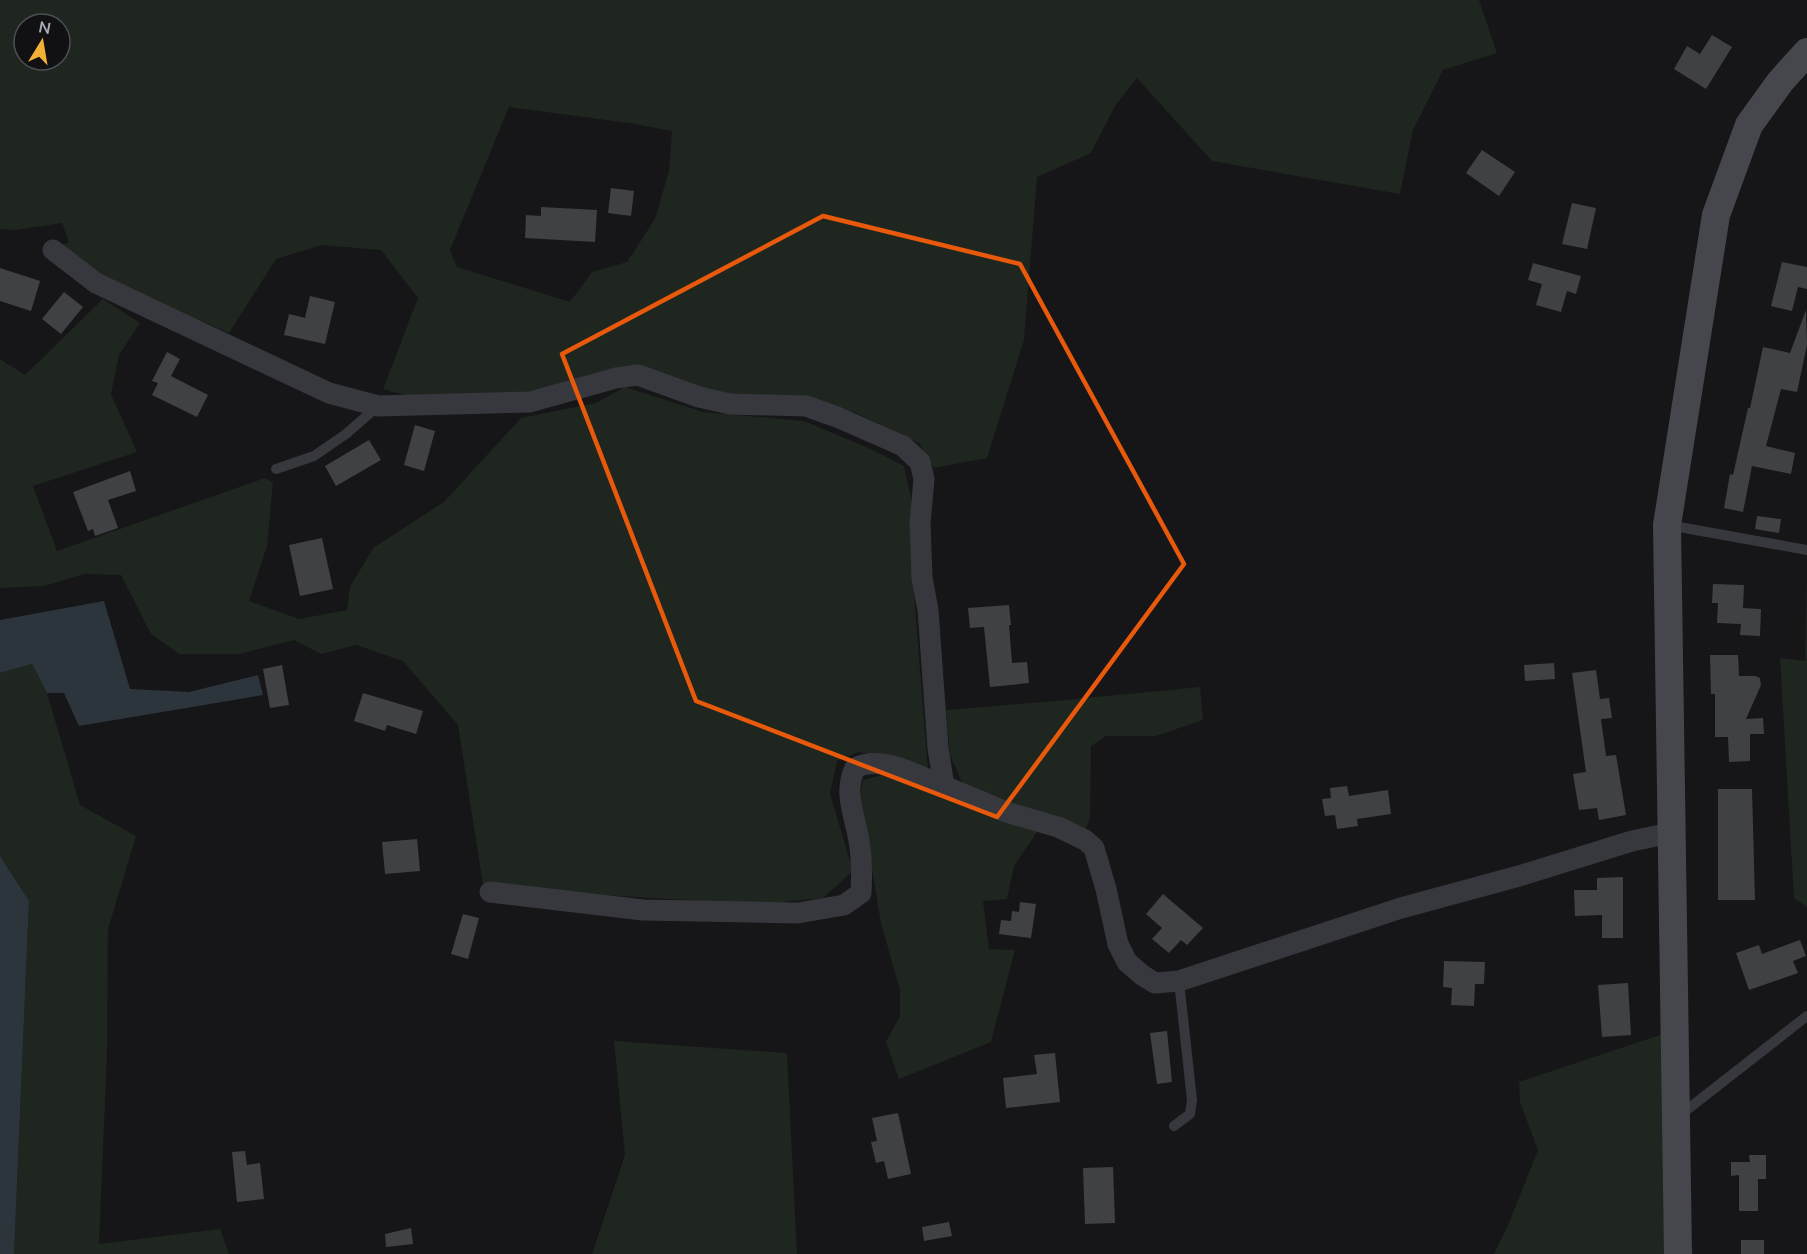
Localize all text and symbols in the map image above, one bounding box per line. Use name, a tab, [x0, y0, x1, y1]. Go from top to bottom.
north arrow	[12, 12, 72, 72]
text: N	[37, 16, 53, 38]

